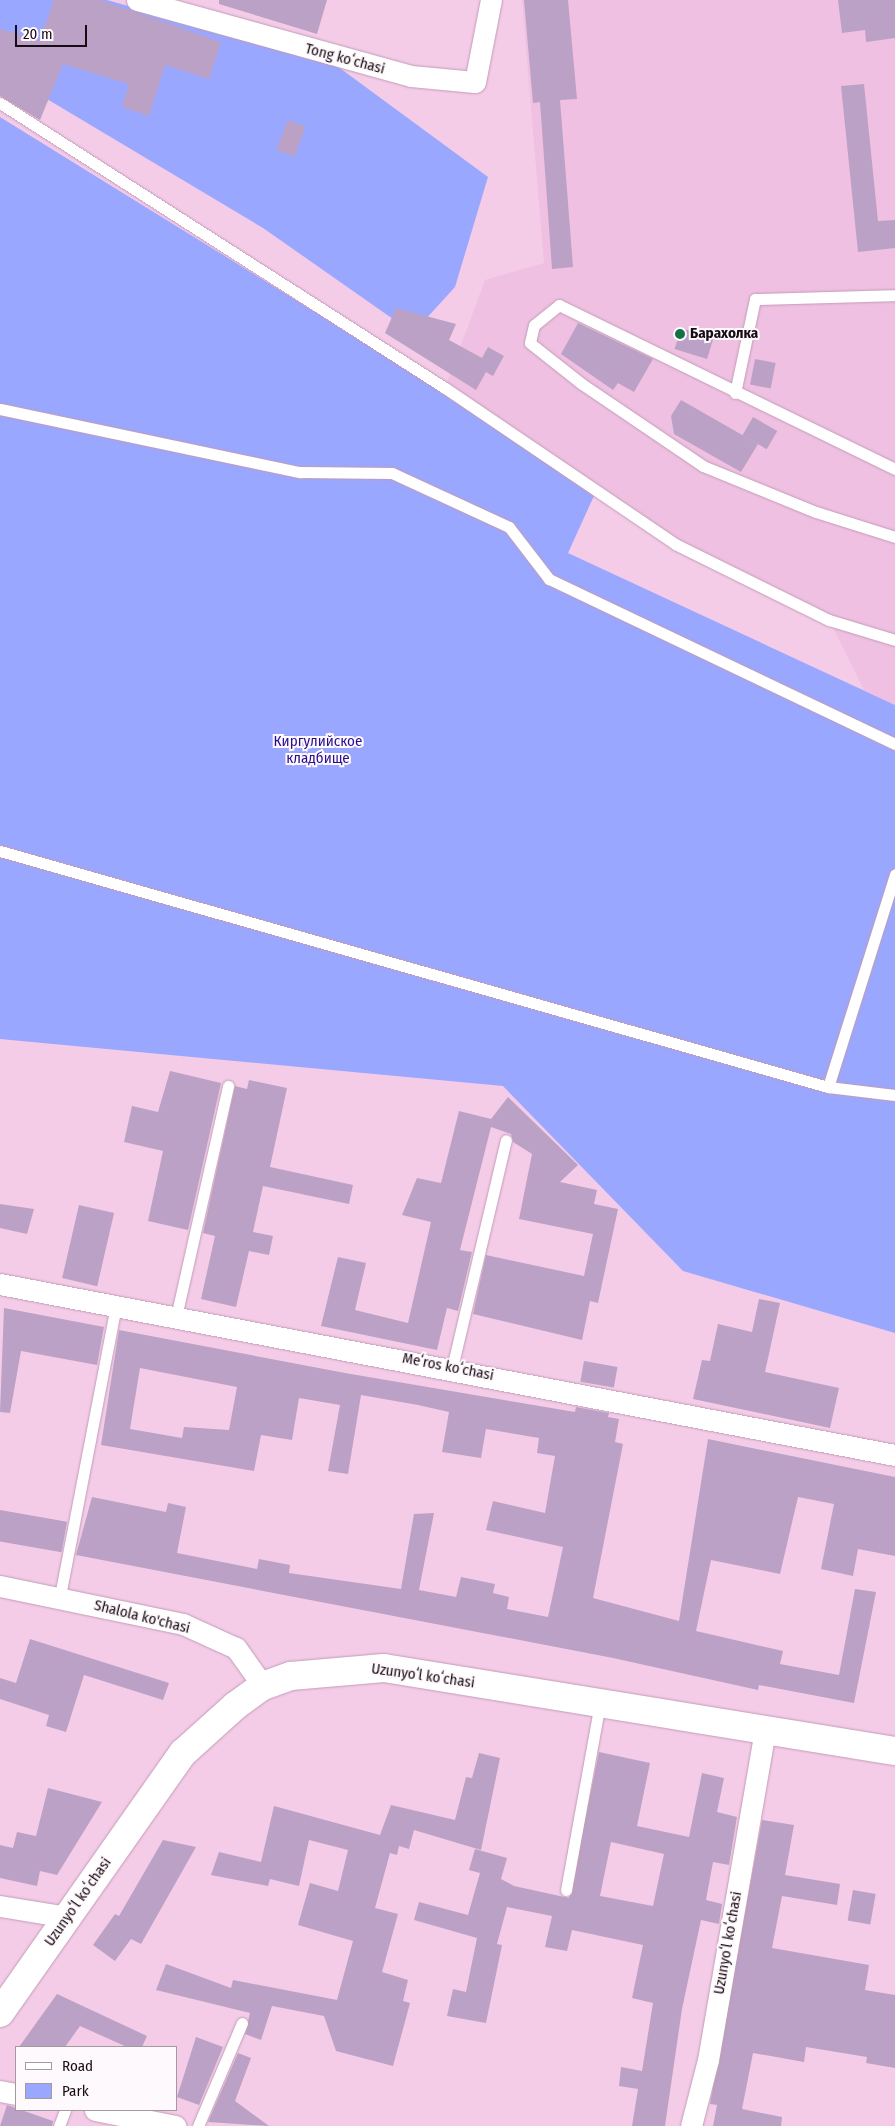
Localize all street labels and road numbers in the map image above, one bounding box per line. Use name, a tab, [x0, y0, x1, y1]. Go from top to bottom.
street label: Tong koʻchasi	[303, 40, 387, 78]
street label: Meʻros koʻchasi	[401, 1349, 495, 1385]
street label: Shalola ko'chasi	[92, 1596, 192, 1638]
street label: Uzunyoʻl koʻchasi	[370, 1660, 476, 1692]
street label: Uzunyoʻl koʻchasi	[41, 1854, 115, 1950]
street label: Uzunyoʻl koʻchasi	[710, 1890, 746, 1996]

